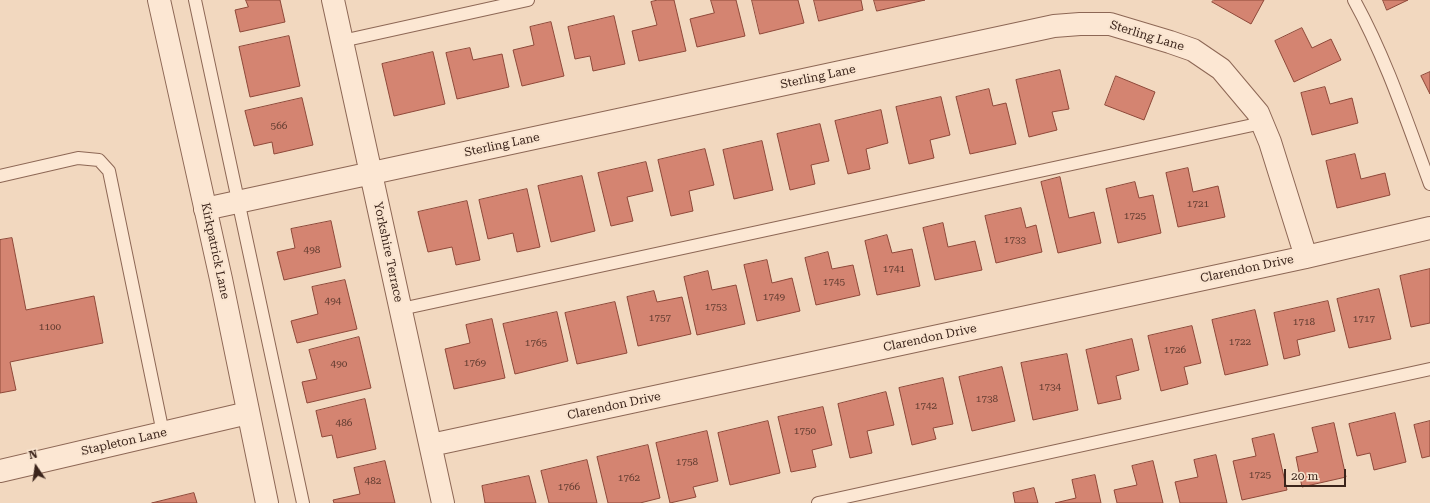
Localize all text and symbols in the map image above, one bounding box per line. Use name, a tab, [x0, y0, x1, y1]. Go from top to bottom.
street label: Sterling Lane	[1108, 18, 1186, 54]
street label: Sterling Lane	[779, 62, 857, 92]
house number: 566	[271, 120, 287, 132]
street label: Sterling Lane	[463, 130, 541, 160]
house number: 1721	[1187, 198, 1209, 210]
street label: Yorkshire Terrace	[370, 201, 406, 303]
street label: Kirkpatrick Lane	[198, 202, 232, 300]
house number: 1725	[1124, 210, 1146, 222]
house number: 1733	[1004, 234, 1026, 246]
house number: 498	[304, 244, 320, 256]
street label: Clarendon Drive	[1199, 252, 1295, 286]
house number: 1741	[883, 263, 905, 275]
house number: 1745	[823, 276, 845, 288]
house number: 1749	[763, 291, 785, 303]
house number: 494	[325, 295, 341, 307]
house number: 1753	[705, 301, 727, 313]
house number: 1757	[649, 312, 671, 324]
house number: 1717	[1353, 313, 1375, 325]
house number: 1718	[1293, 316, 1315, 328]
house number: 1100	[39, 321, 61, 333]
street label: Clarendon Drive	[882, 321, 978, 355]
house number: 1722	[1229, 336, 1251, 348]
house number: 1765	[525, 337, 547, 349]
house number: 1726	[1164, 344, 1186, 356]
house number: 1769	[464, 357, 486, 369]
house number: 490	[331, 358, 347, 370]
house number: 1734	[1039, 381, 1061, 393]
street label: Clarendon Drive	[566, 389, 662, 423]
house number: 1738	[976, 393, 998, 405]
house number: 1742	[915, 400, 937, 412]
house number: 486	[336, 417, 352, 429]
street label: Stapleton Lane	[80, 425, 168, 459]
house number: 1750	[794, 425, 816, 437]
north arrow	[16, 447, 56, 487]
text: N	[28, 448, 39, 462]
house number: 1758	[676, 456, 698, 468]
scale bar	[1286, 461, 1348, 487]
house number: 1725	[1249, 469, 1271, 481]
text: 20 m	[1291, 469, 1318, 483]
house number: 1762	[618, 472, 640, 484]
house number: 482	[365, 475, 381, 487]
house number: 1766	[558, 481, 580, 493]

